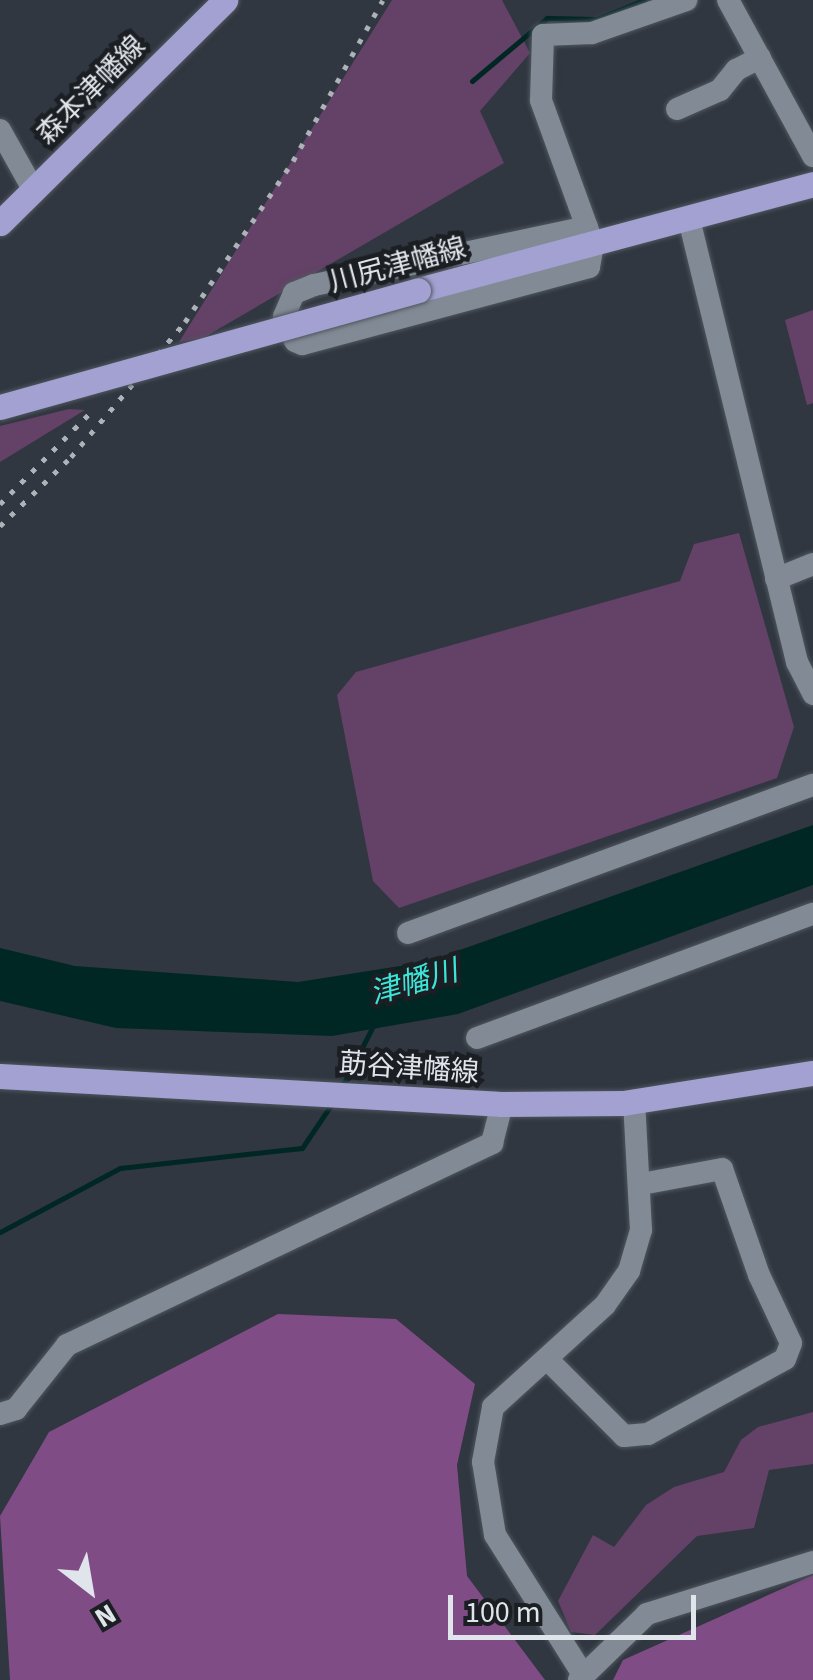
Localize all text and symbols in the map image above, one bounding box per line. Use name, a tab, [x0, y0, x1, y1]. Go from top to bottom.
street label: 森本津幡線	[30, 29, 152, 151]
street label: 川尻津幡線	[326, 231, 470, 299]
water label: 津幡川	[366, 953, 462, 1013]
street label: 莇谷津幡線	[338, 1046, 480, 1090]
north arrow	[40, 1540, 140, 1640]
scale bar	[453, 1575, 700, 1637]
text: 100 m	[465, 1591, 541, 1634]
text: N	[87, 1594, 124, 1638]

